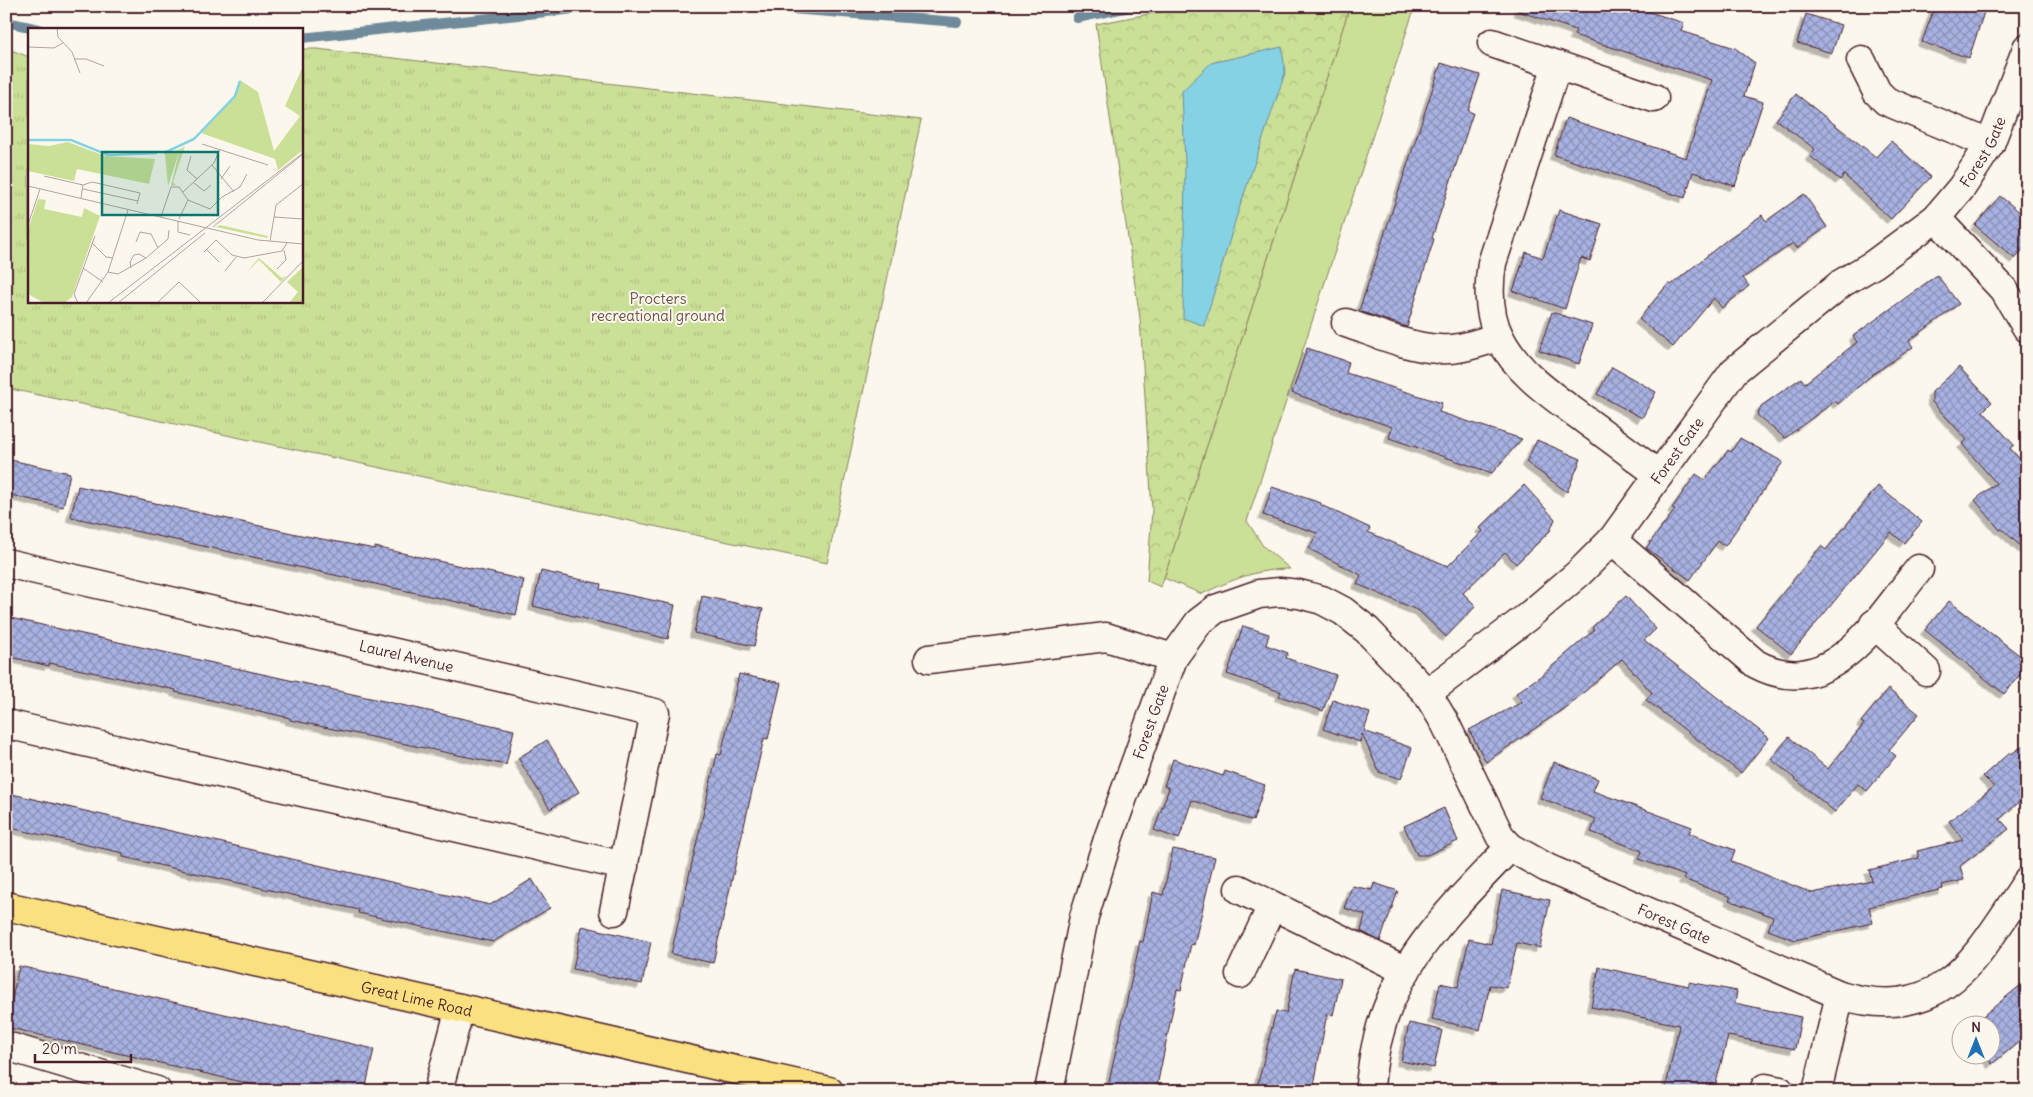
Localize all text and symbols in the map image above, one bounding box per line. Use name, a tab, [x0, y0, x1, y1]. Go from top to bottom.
inset map	[28, 28, 302, 302]
street label: Forest Gate	[1955, 114, 2009, 190]
park label: Procters recreational ground	[591, 289, 725, 325]
street label: Forest Gate	[1646, 413, 1707, 487]
street label: Laurel Avenue	[357, 635, 456, 676]
street label: Forest Gate	[1128, 682, 1172, 761]
street label: Forest Gate	[1635, 899, 1714, 947]
street label: Great Lime Road	[359, 977, 474, 1020]
north arrow	[1950, 1014, 2000, 1064]
text: N	[1971, 1018, 1981, 1036]
scale bar	[35, 1032, 131, 1064]
text: 20 m	[42, 1039, 77, 1058]

